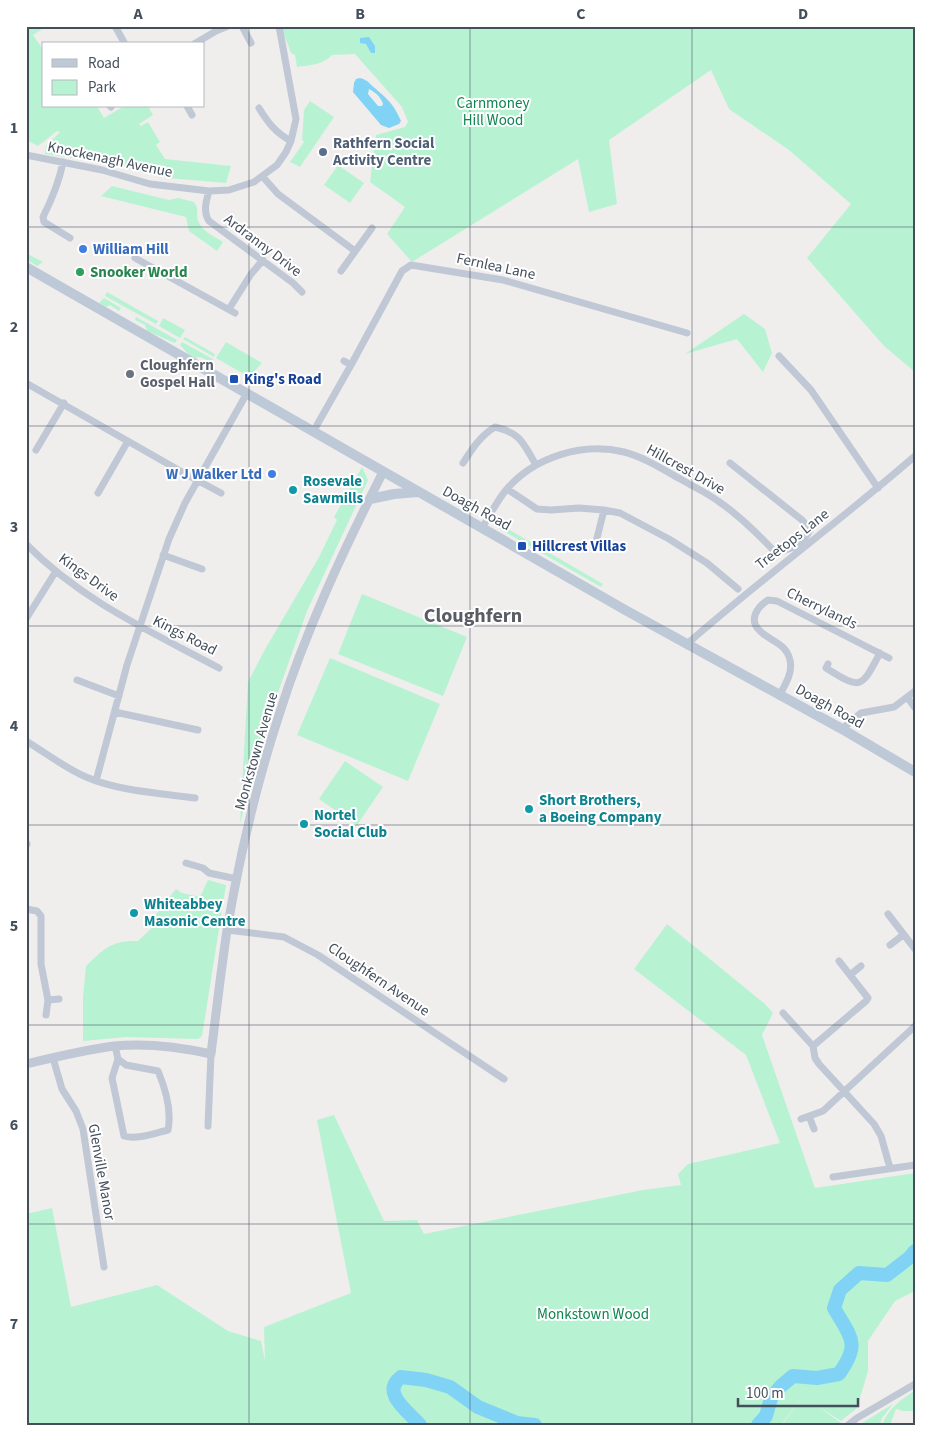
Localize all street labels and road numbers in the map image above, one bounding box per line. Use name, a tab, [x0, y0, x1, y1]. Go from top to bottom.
street label: Knockenagh Avenue	[46, 136, 174, 183]
street label: Ardranny Drive	[219, 209, 306, 282]
street label: Fernlea Lane	[455, 248, 537, 285]
street label: Hillcrest Drive	[643, 439, 729, 500]
street label: Doagh Road	[439, 481, 515, 536]
street label: Treetops Lane	[751, 504, 834, 575]
street label: Kings Drive	[54, 548, 123, 606]
street label: Cherrylands	[783, 582, 861, 635]
street label: Kings Road	[149, 610, 221, 661]
street label: Doagh Road	[792, 679, 868, 734]
street label: Monkstown Avenue	[230, 690, 283, 813]
street label: Cloughfern Avenue	[324, 938, 434, 1021]
street label: Glenville Manor	[83, 1122, 120, 1223]

